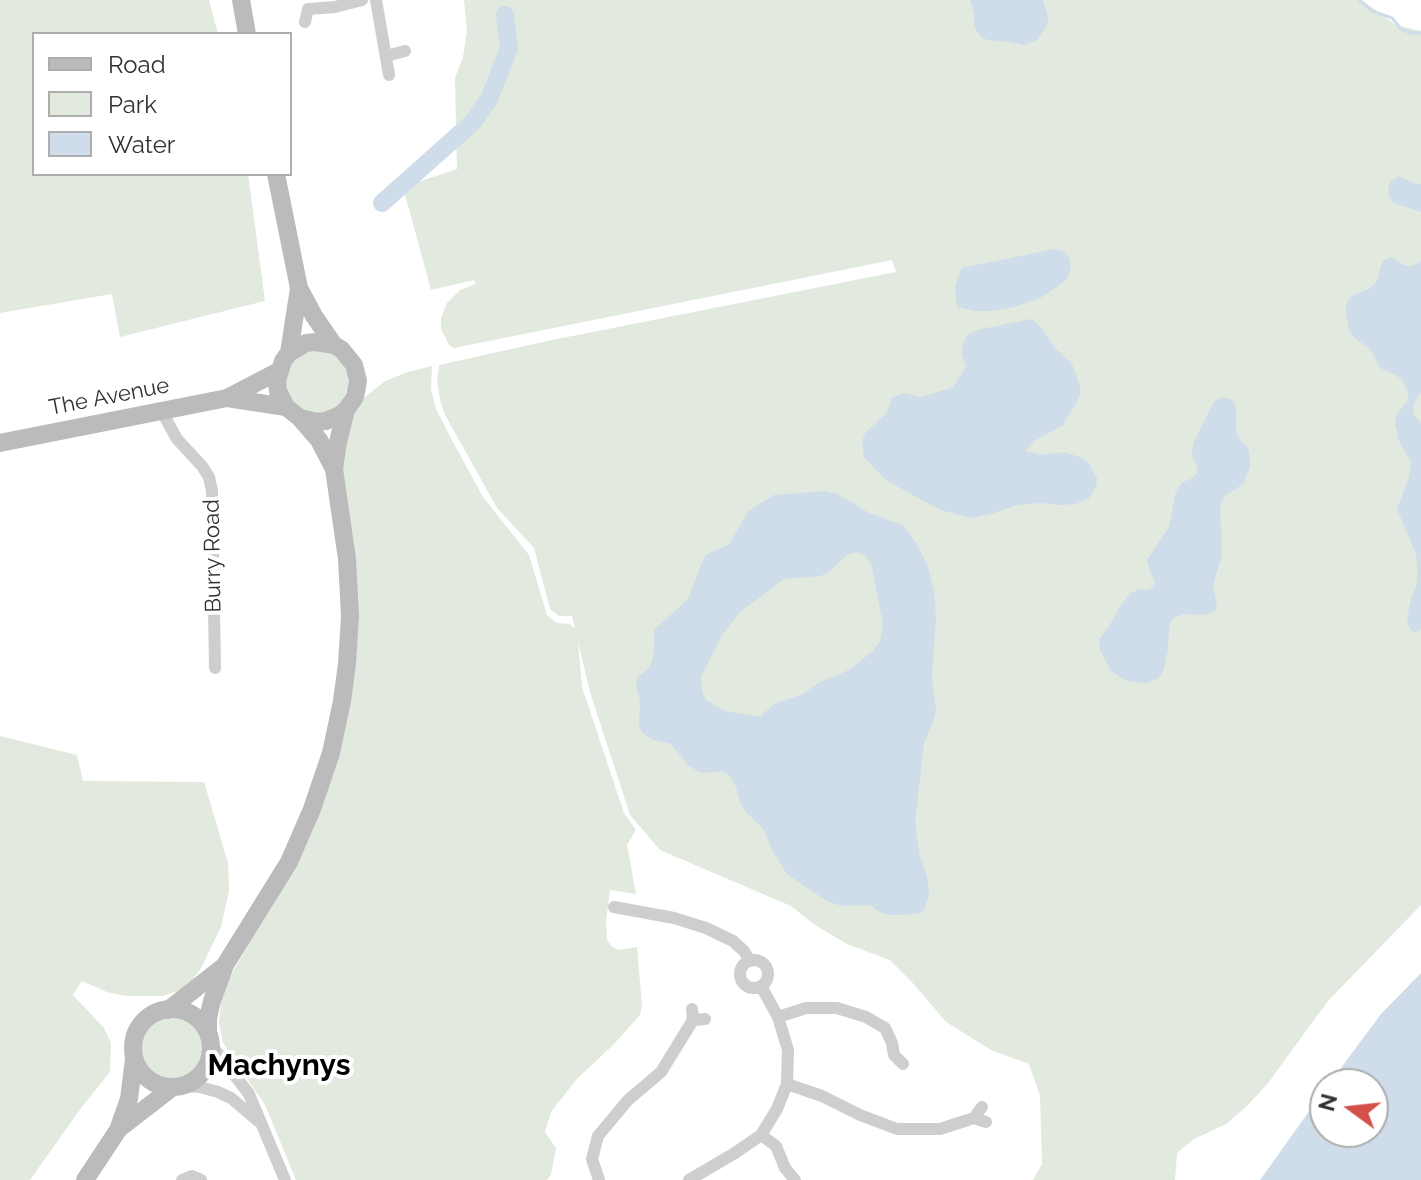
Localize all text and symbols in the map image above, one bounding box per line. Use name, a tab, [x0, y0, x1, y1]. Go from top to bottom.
legend	[32, 32, 292, 176]
text: Road	[108, 50, 166, 79]
text: Park	[108, 90, 157, 119]
text: Water	[108, 130, 175, 159]
street label: The Avenue	[47, 372, 171, 422]
street label: Burry Road	[199, 499, 227, 613]
district label: Machynys	[208, 1048, 350, 1084]
north arrow	[1309, 1068, 1389, 1148]
text: N	[1313, 1091, 1342, 1114]

